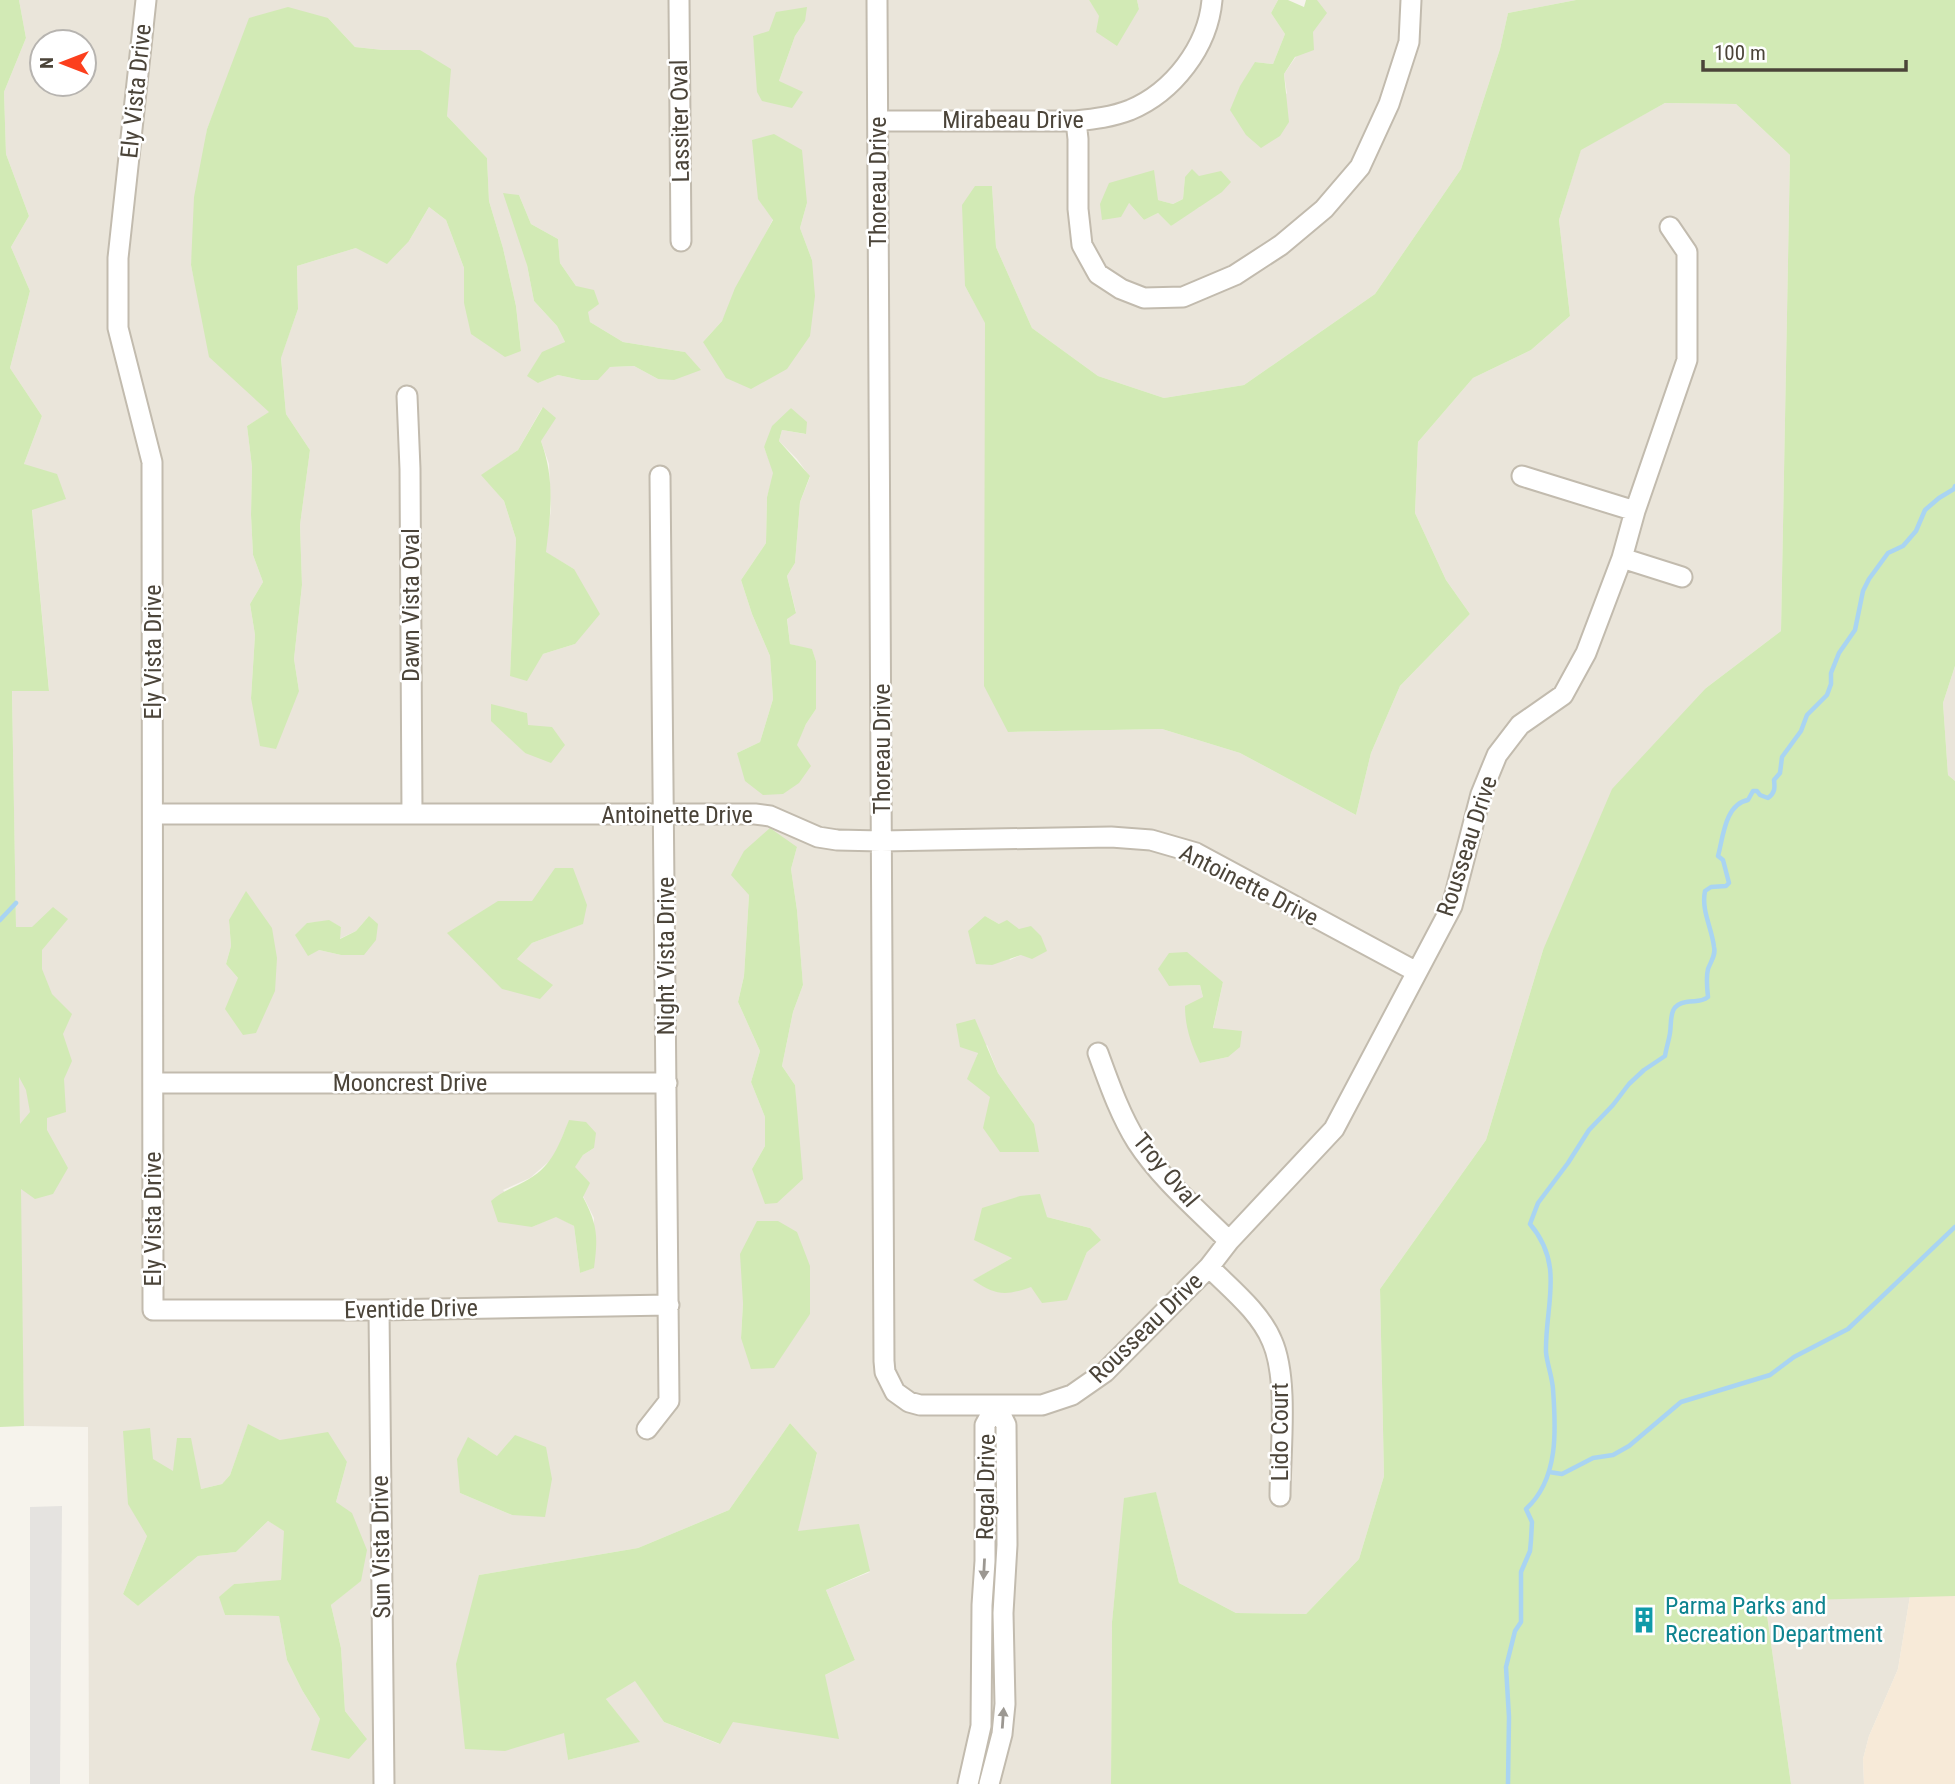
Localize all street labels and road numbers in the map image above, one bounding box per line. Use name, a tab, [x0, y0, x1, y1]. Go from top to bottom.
street label: Ely Vista Drive	[115, 22, 157, 160]
street label: Lassiter Oval	[665, 59, 695, 183]
street label: Mirabeau Drive	[942, 106, 1084, 134]
street label: Thoreau Drive	[864, 117, 892, 247]
street label: Dawn Vista Oval	[397, 528, 425, 682]
street label: Ely Vista Drive	[139, 585, 167, 719]
street label: Thoreau Drive	[868, 684, 896, 814]
street label: Rousseau Drive	[1431, 772, 1503, 920]
street label: Antoinette Drive	[601, 801, 753, 829]
street label: Antoinette Drive	[1175, 838, 1323, 932]
street label: Night Vista Drive	[652, 877, 680, 1035]
street label: Mooncrest Drive	[333, 1069, 487, 1097]
street label: Troy Oval	[1127, 1127, 1205, 1213]
street label: Ely Vista Drive	[139, 1152, 167, 1286]
street label: Rousseau Drive	[1084, 1267, 1208, 1389]
street label: Eventide Drive	[344, 1294, 478, 1324]
street label: Lido Court	[1266, 1383, 1294, 1481]
street label: Regal Drive	[971, 1434, 1001, 1540]
street label: Sun Vista Drive	[366, 1475, 396, 1619]

